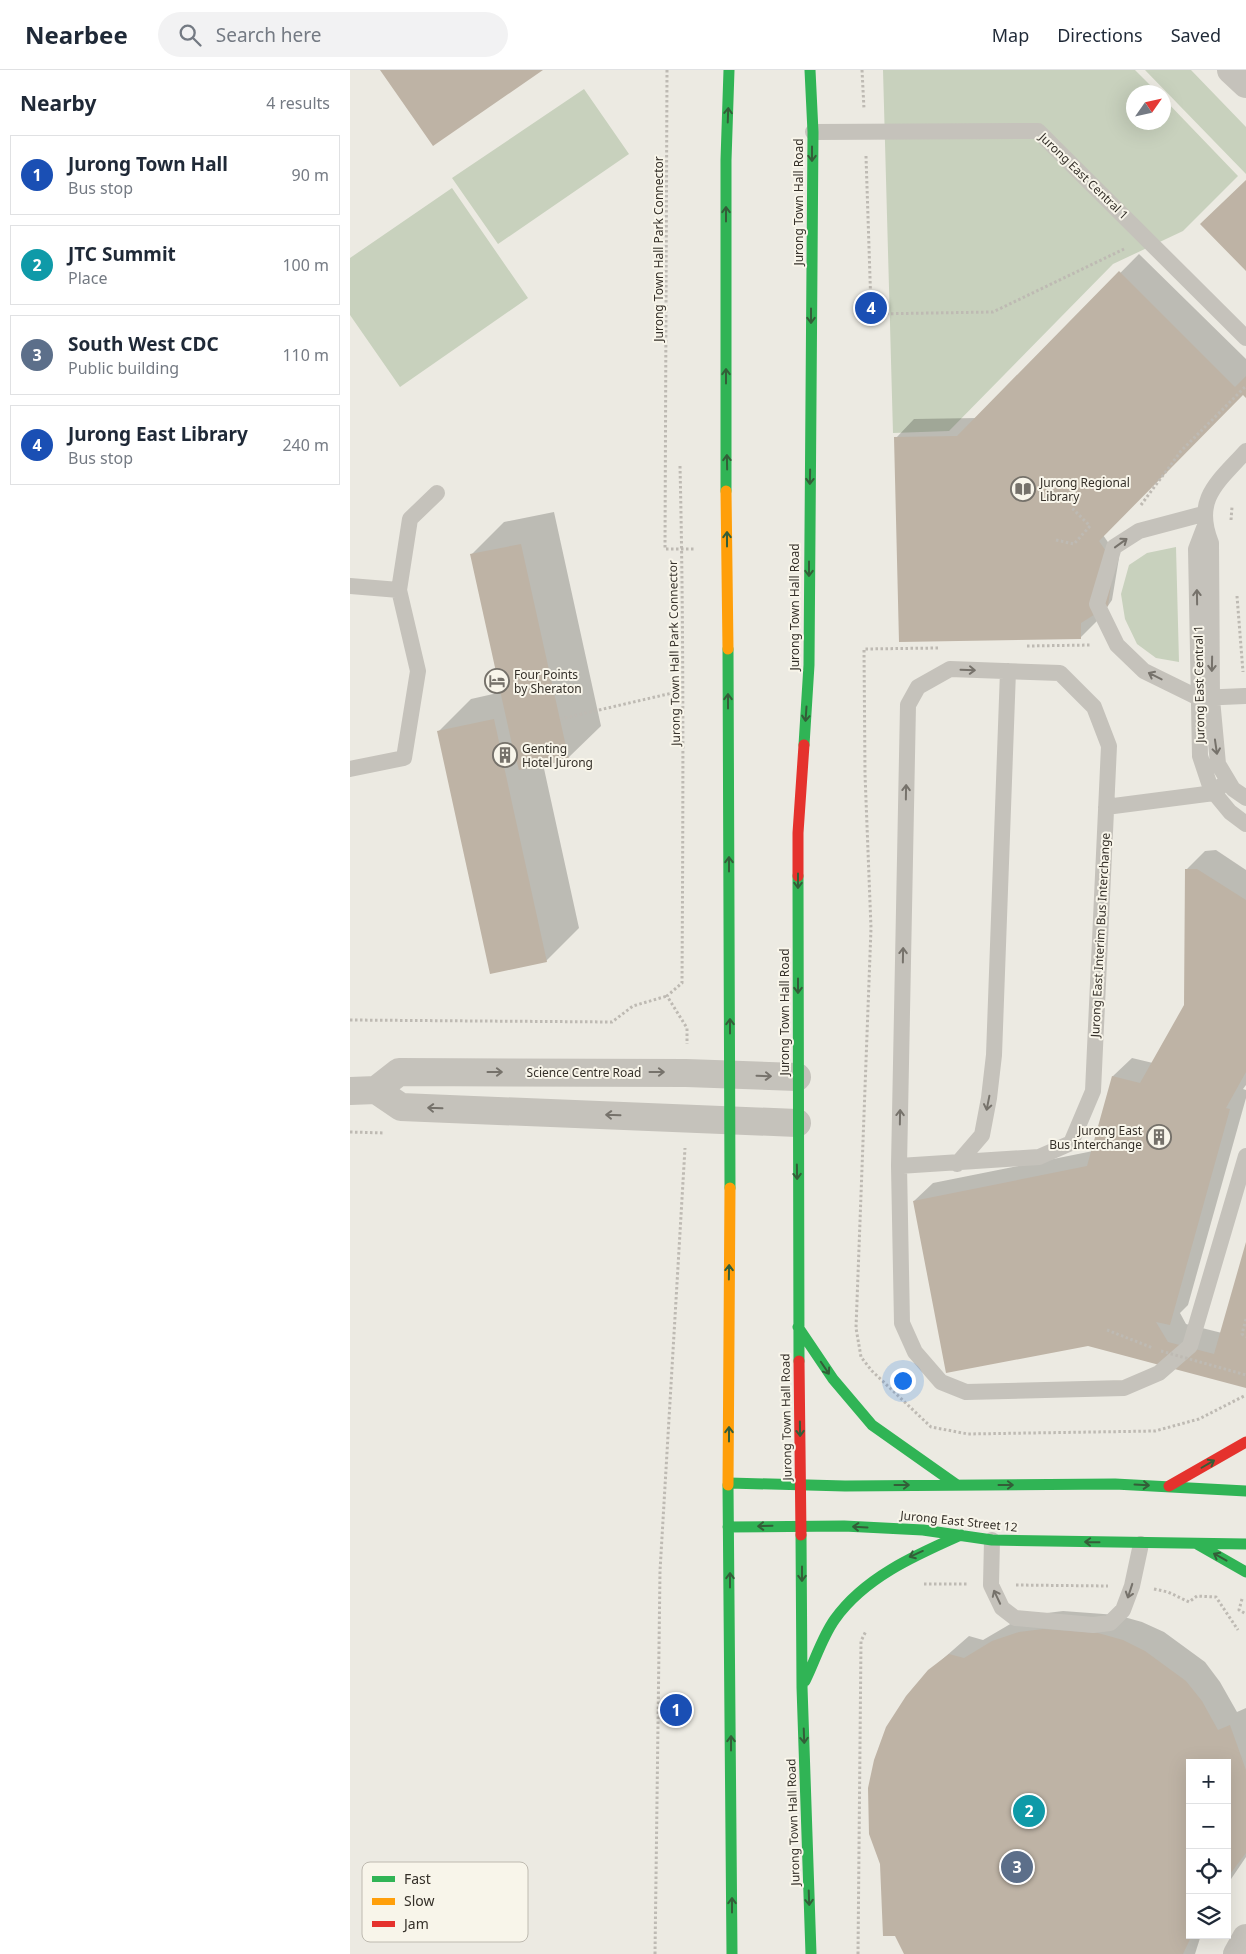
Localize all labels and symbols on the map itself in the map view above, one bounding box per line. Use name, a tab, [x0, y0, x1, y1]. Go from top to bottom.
north arrow	[1126, 85, 1171, 130]
one-way arrow	[723, 107, 733, 124]
street label: Jurong East Central 1	[1035, 128, 1132, 223]
street label: Jurong Town Hall Road	[790, 138, 807, 267]
one-way arrow	[807, 145, 817, 161]
street label: Jurong Town Hall Park Connector	[650, 156, 667, 343]
one-way arrow	[721, 206, 731, 222]
pin: 4	[855, 289, 887, 327]
one-way arrow	[806, 308, 816, 324]
one-way arrow	[721, 368, 731, 384]
one-way arrow	[722, 454, 732, 470]
one-way arrow	[805, 468, 814, 484]
place label: Jurong Regional Library	[1039, 474, 1130, 505]
library icon: Jurong Regional Library	[1010, 476, 1036, 502]
one-way arrow	[722, 531, 732, 548]
one-way arrow	[1114, 538, 1128, 548]
street label: Jurong Town Hall Road	[786, 543, 803, 672]
street label: Jurong Town Hall Park Connector	[664, 560, 684, 747]
one-way arrow	[804, 560, 814, 577]
one-way arrow	[1192, 589, 1202, 606]
street label: Jurong East Central 1	[1189, 625, 1209, 744]
one-way arrow	[1207, 656, 1217, 672]
one-way arrow	[960, 665, 976, 674]
place label: Four Points by Sheraton	[514, 666, 582, 697]
hotel icon: Four Points by Sheraton	[484, 668, 510, 694]
one-way arrow	[1148, 671, 1163, 680]
one-way arrow	[723, 694, 733, 710]
one-way arrow	[801, 706, 810, 722]
one-way arrow	[1211, 739, 1221, 755]
place label: Genting Hotel Jurong	[522, 740, 593, 771]
building icon: Genting Hotel Jurong	[492, 742, 518, 768]
one-way arrow	[902, 784, 911, 800]
street label: Jurong East Interim Bus Interchange	[1086, 832, 1114, 1039]
one-way arrow	[724, 856, 734, 872]
one-way arrow	[793, 873, 803, 889]
one-way arrow	[898, 947, 908, 963]
street label: Jurong Town Hall Road	[776, 948, 793, 1077]
one-way arrow	[793, 978, 803, 994]
one-way arrow	[725, 1019, 735, 1035]
street label: Science Centre Road	[527, 1064, 641, 1081]
one-way arrow	[486, 1067, 503, 1077]
one-way arrow	[649, 1068, 665, 1077]
one-way arrow	[755, 1072, 771, 1081]
one-way arrow	[983, 1095, 992, 1111]
one-way arrow	[428, 1103, 444, 1113]
one-way arrow	[895, 1109, 905, 1126]
one-way arrow	[605, 1110, 621, 1119]
place label: Jurong East Bus Interchange	[1049, 1122, 1143, 1153]
building icon: Jurong East Bus Interchange	[1146, 1124, 1172, 1150]
one-way arrow	[792, 1164, 802, 1180]
one-way arrow	[724, 1264, 734, 1280]
street label: Jurong Town Hall Road	[776, 1353, 796, 1482]
one-way arrow	[820, 1361, 830, 1375]
your location	[890, 1368, 916, 1394]
one-way arrow	[795, 1420, 805, 1436]
one-way arrow	[724, 1427, 734, 1443]
one-way arrow	[1200, 1459, 1214, 1469]
one-way arrow	[894, 1480, 910, 1490]
one-way arrow	[998, 1480, 1014, 1490]
one-way arrow	[1134, 1481, 1150, 1490]
street label: Jurong East Street 12	[899, 1506, 1018, 1536]
one-way arrow	[757, 1522, 773, 1531]
one-way arrow	[852, 1522, 868, 1531]
one-way arrow	[1084, 1538, 1100, 1547]
one-way arrow	[909, 1550, 924, 1560]
one-way arrow	[1212, 1552, 1227, 1562]
one-way arrow	[797, 1566, 807, 1582]
one-way arrow	[725, 1573, 735, 1589]
one-way arrow	[1125, 1583, 1134, 1598]
one-way arrow	[992, 1589, 1002, 1604]
pin: 1	[660, 1691, 692, 1729]
one-way arrow	[799, 1728, 809, 1744]
one-way arrow	[726, 1735, 736, 1752]
street label: Jurong Town Hall Road	[782, 1758, 804, 1887]
pin: 2	[1013, 1792, 1045, 1830]
pin: 3	[1001, 1848, 1033, 1886]
legend	[362, 1862, 528, 1942]
text: Fast	[404, 1869, 431, 1888]
one-way arrow	[805, 1890, 814, 1906]
text: Slow	[404, 1891, 435, 1910]
one-way arrow	[727, 1898, 737, 1914]
text: Jam	[402, 1914, 429, 1933]

